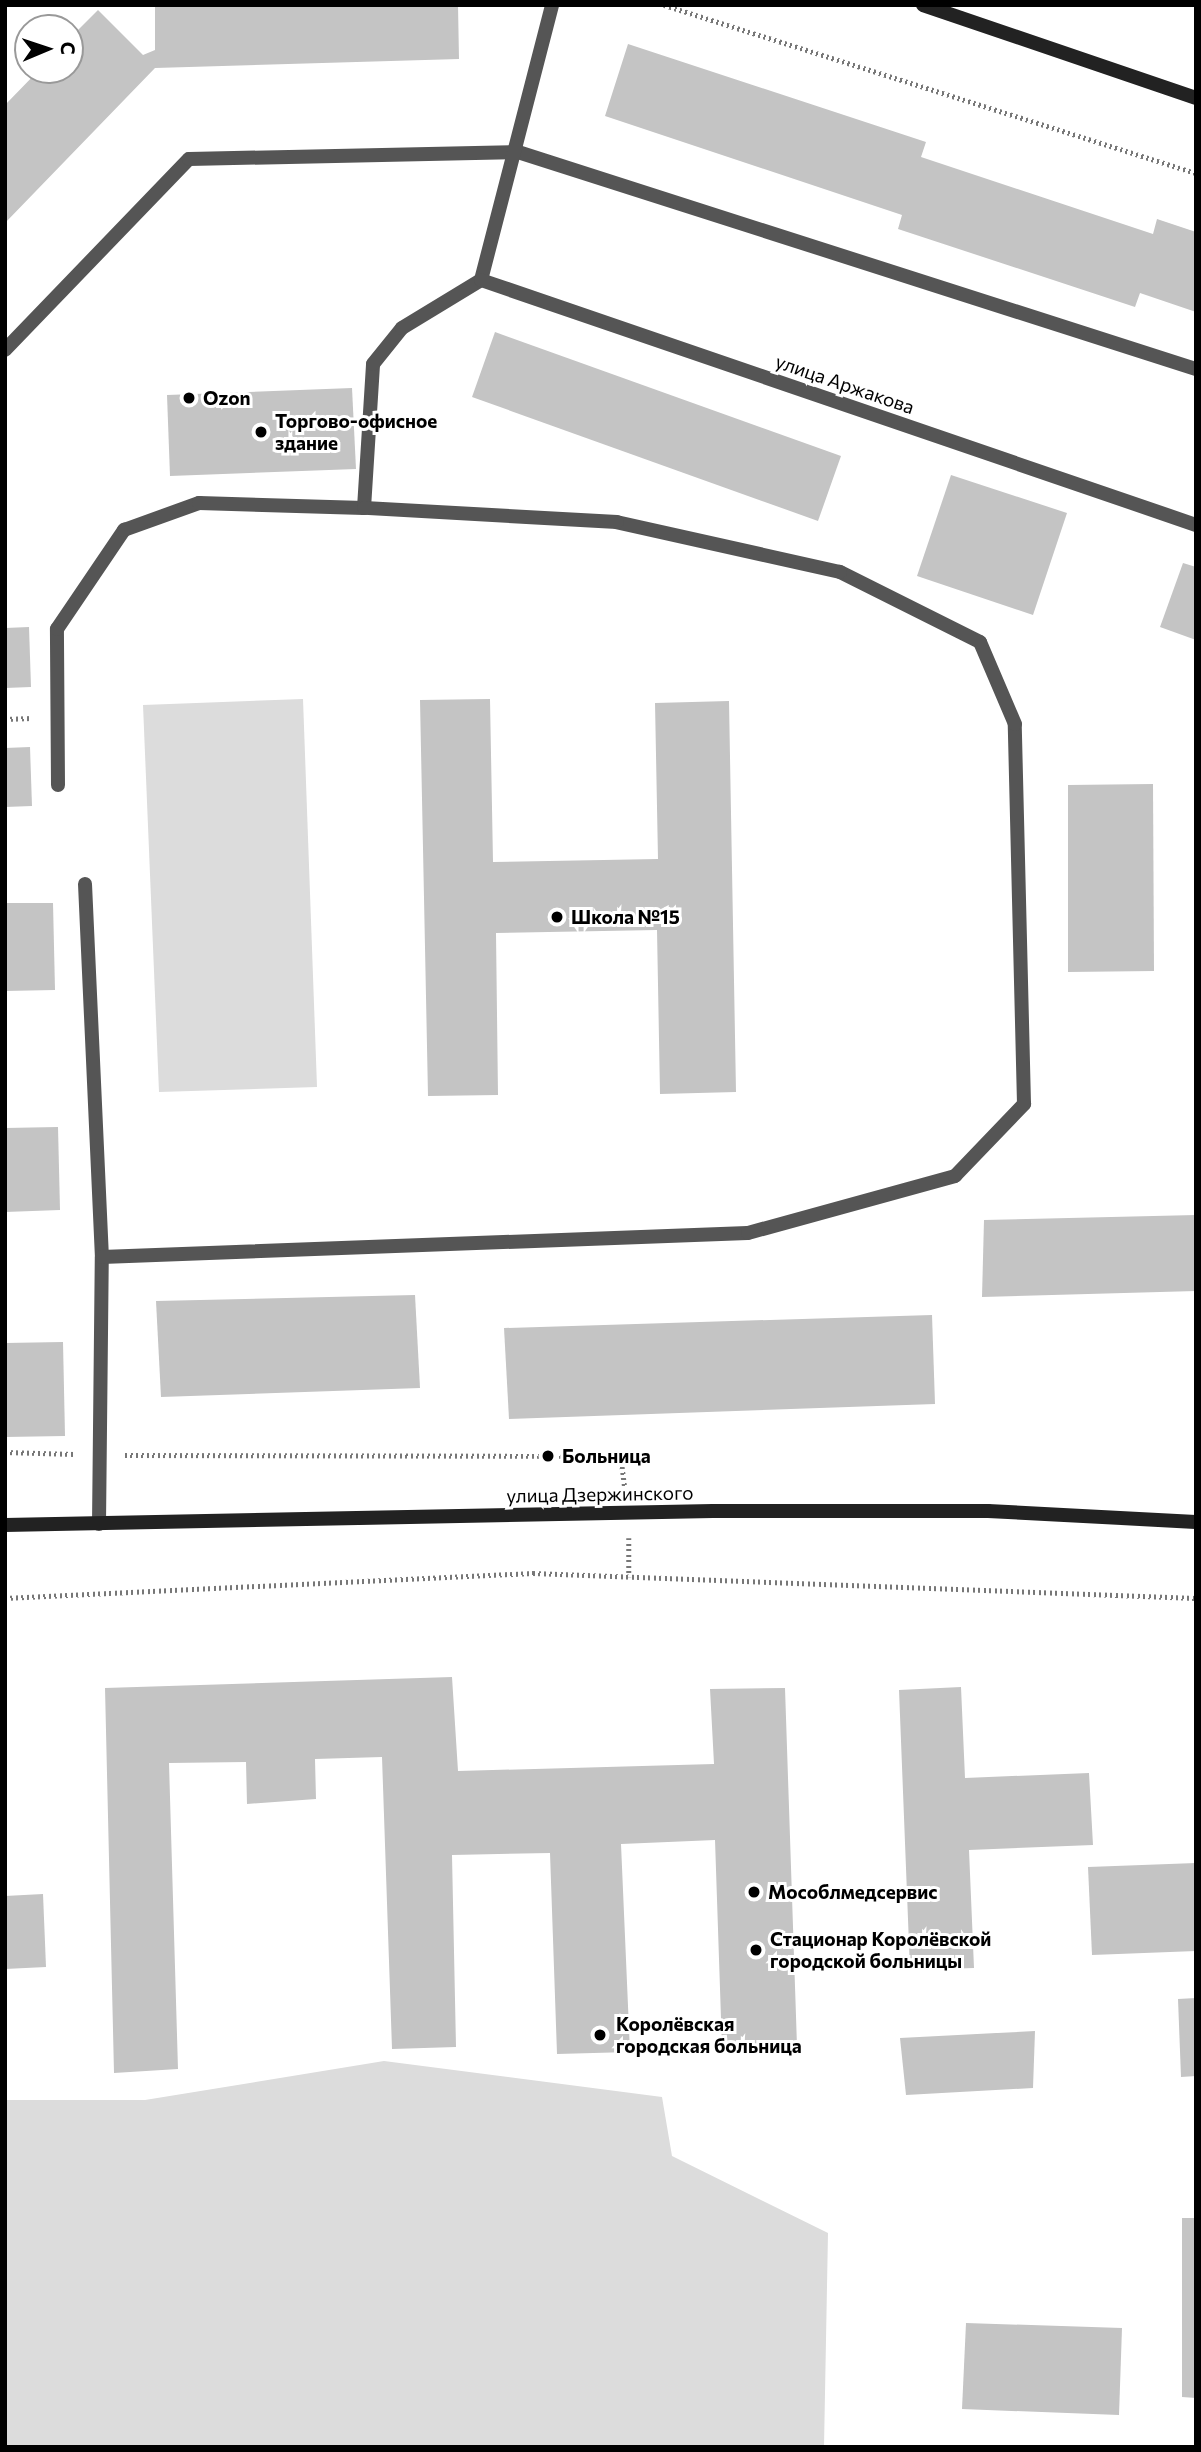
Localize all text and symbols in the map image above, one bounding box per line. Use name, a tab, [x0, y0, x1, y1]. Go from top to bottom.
north arrow	[14, 14, 84, 84]
text: С	[57, 41, 80, 55]
street label: улица Аржакова	[773, 350, 917, 418]
place label: Ozon	[203, 387, 251, 409]
marker: Ozon	[181, 390, 197, 406]
place label: Торгово-офисное здание	[275, 410, 437, 454]
marker: Торгово-офисное здание	[253, 424, 269, 440]
place label: Школа №15	[571, 906, 680, 928]
marker: Школа №15	[549, 909, 565, 925]
place label: Больница	[562, 1445, 651, 1467]
marker: Больница	[540, 1448, 556, 1464]
street label: улица Дзержинского	[506, 1481, 694, 1507]
place label: Мособлмедсервис	[768, 1881, 938, 1903]
marker: Мособлмедсервис	[746, 1884, 762, 1900]
place label: Стационар Королёвской городской больницы	[770, 1928, 991, 1972]
marker: Стационар Королёвской городской больницы	[748, 1942, 764, 1958]
place label: Королёвская городская больница	[616, 2013, 802, 2057]
marker: Королёвская городская больница	[590, 2025, 610, 2045]

